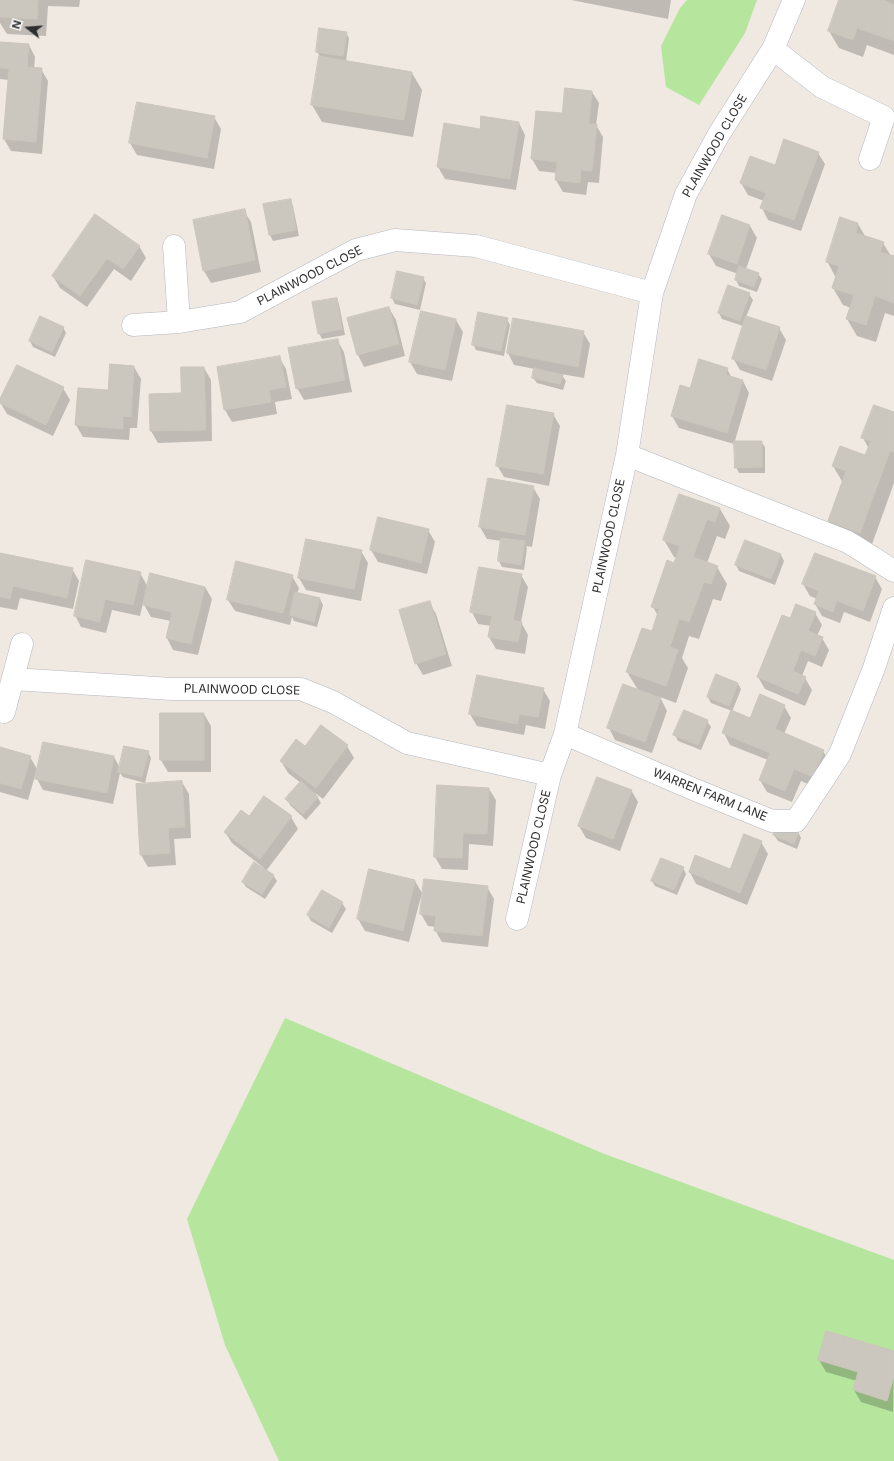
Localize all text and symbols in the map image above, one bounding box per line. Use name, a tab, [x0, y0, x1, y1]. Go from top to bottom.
north arrow	[8, 8, 48, 48]
text: N	[9, 18, 24, 31]
street label: PLAINWOOD CLOSE	[680, 92, 750, 200]
street label: PLAINWOOD CLOSE	[255, 243, 365, 309]
street label: PLAINWOOD CLOSE	[590, 478, 628, 594]
street label: PLAINWOOD CLOSE	[184, 682, 300, 698]
street label: WARREN FARM LANE	[651, 765, 769, 825]
street label: PLAINWOOD CLOSE	[514, 789, 554, 905]

